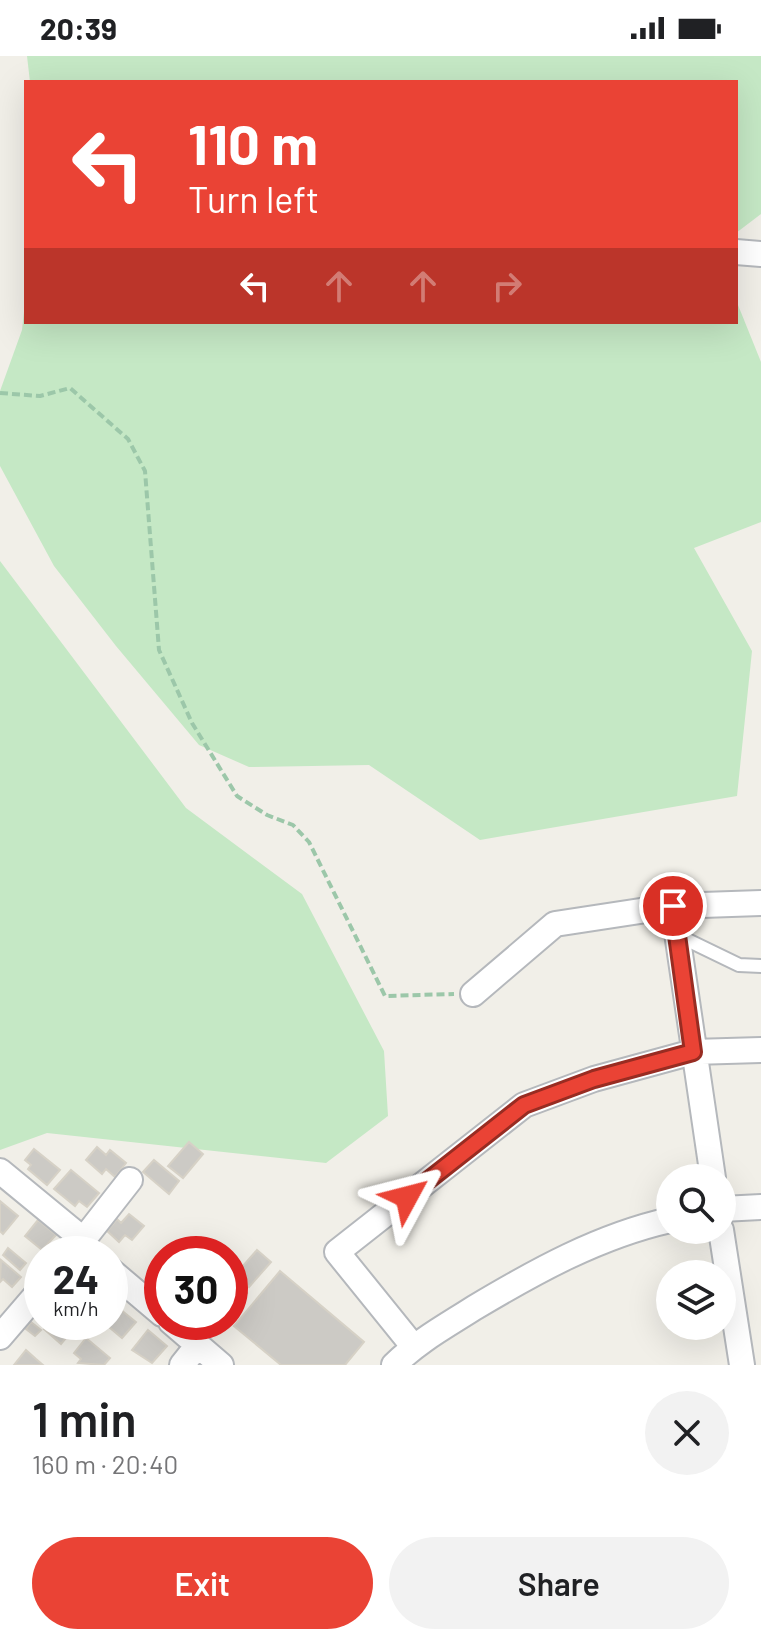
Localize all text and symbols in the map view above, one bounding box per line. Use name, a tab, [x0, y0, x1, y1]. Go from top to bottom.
text: 20:39	[40, 10, 117, 46]
text: 110 m	[188, 109, 318, 176]
icon: left	[56, 112, 160, 216]
text: Turn left	[188, 177, 319, 220]
icon: left	[233, 264, 277, 308]
icon: ahead	[317, 264, 361, 308]
icon: ahead	[401, 264, 445, 308]
icon: right	[485, 264, 529, 308]
pin	[639, 872, 707, 940]
icon: arrive	[651, 884, 695, 928]
position arrow	[365, 1155, 449, 1239]
map controls	[656, 1164, 736, 1340]
button: search	[656, 1164, 736, 1244]
speed limit sign: 30	[144, 1236, 248, 1340]
text: 24	[53, 1254, 99, 1302]
button: layers	[656, 1260, 736, 1340]
text: km/h	[53, 1296, 99, 1320]
text: 1 min	[32, 1389, 137, 1447]
button: close	[645, 1391, 729, 1475]
text: 160 m · 20:40	[32, 1448, 178, 1479]
button: Exit	[32, 1537, 373, 1629]
button: Share	[389, 1537, 729, 1629]

